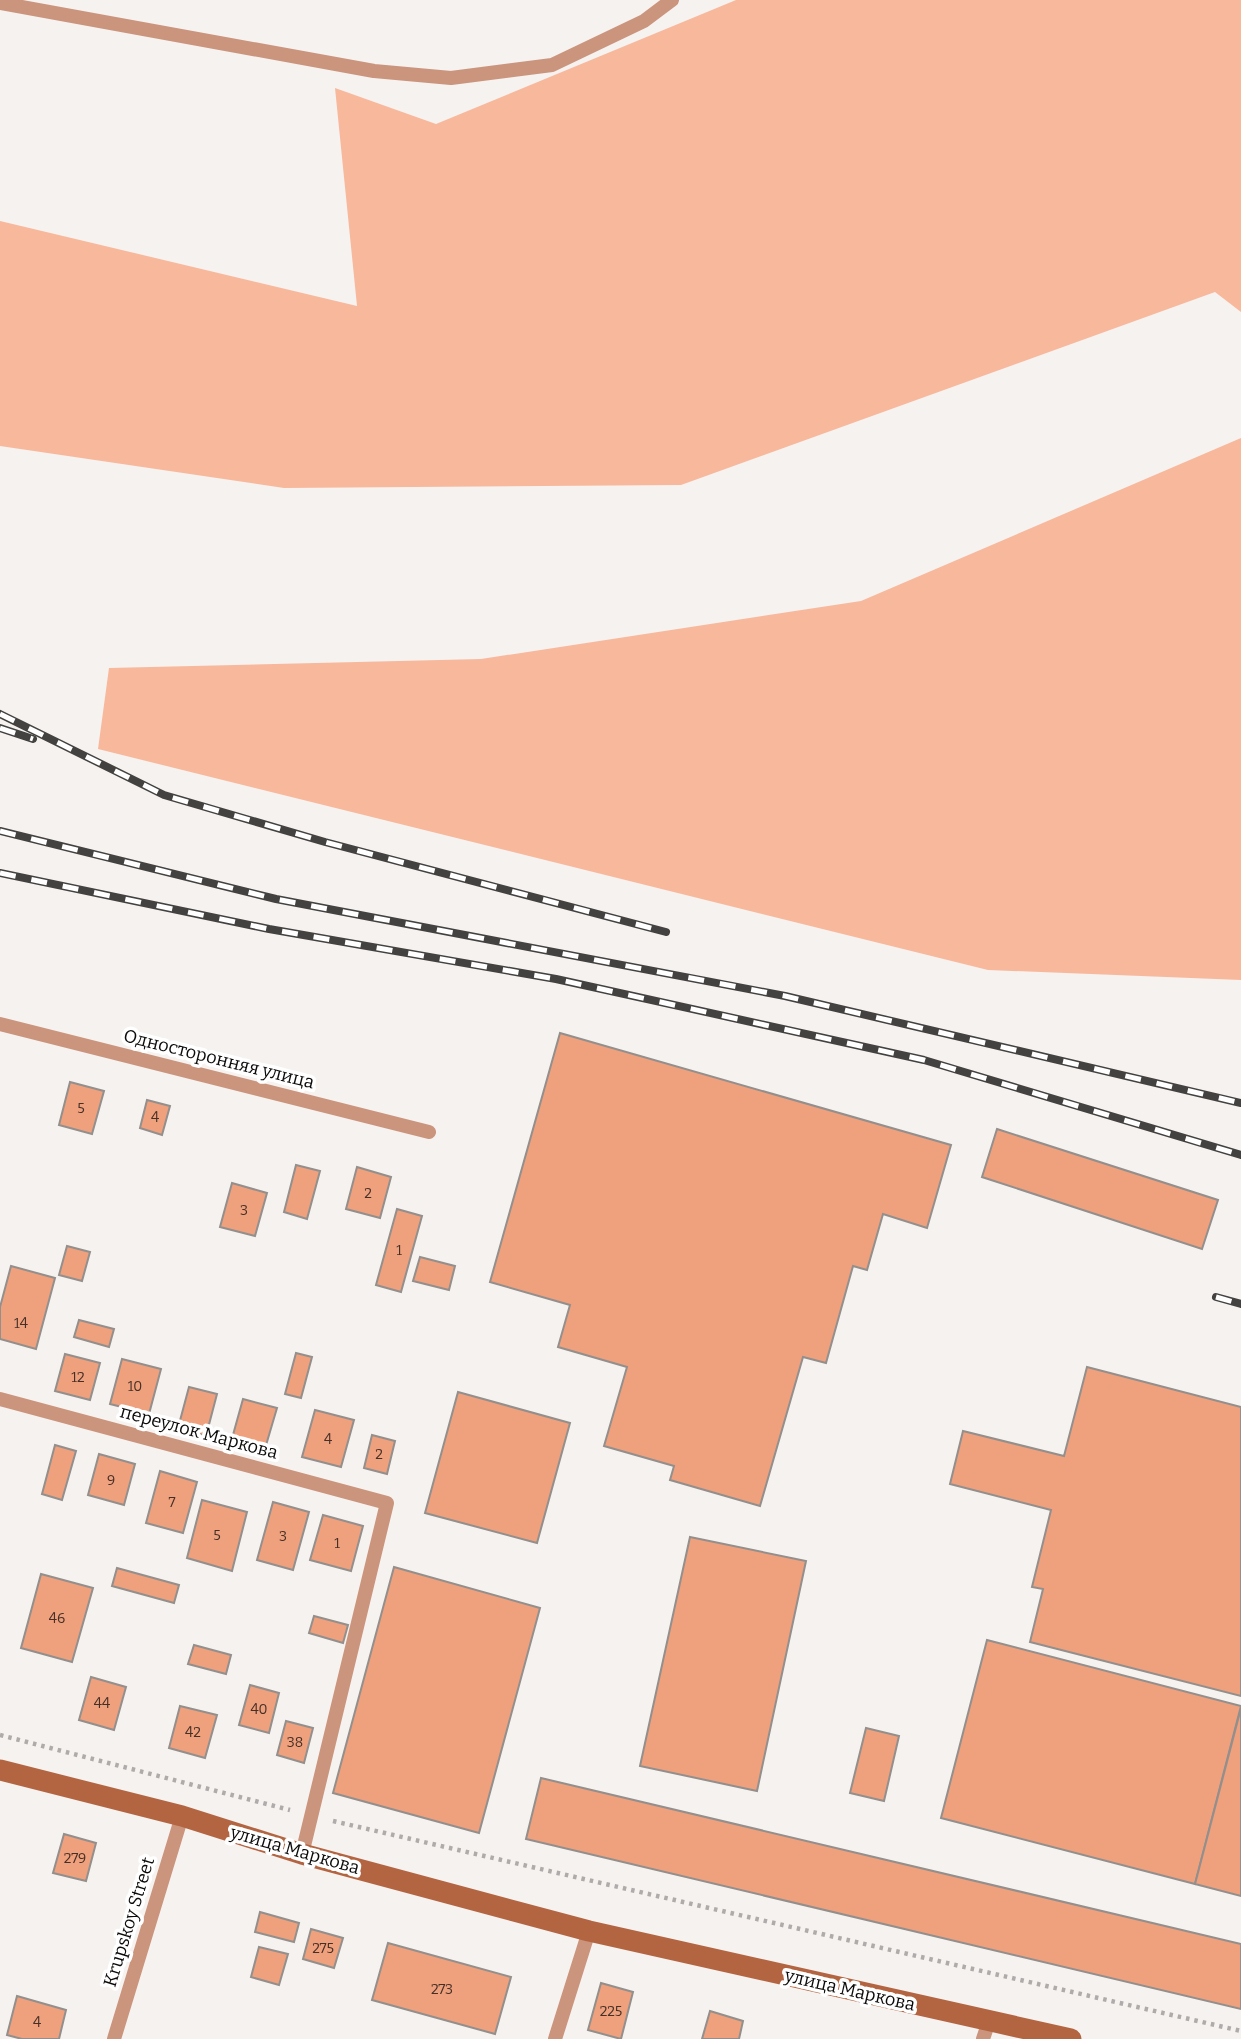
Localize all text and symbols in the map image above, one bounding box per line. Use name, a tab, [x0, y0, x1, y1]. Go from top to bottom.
street label: Односторонняя улица	[121, 1025, 317, 1093]
house number: 5	[77, 1100, 85, 1117]
house number: 4	[151, 1109, 159, 1126]
house number: 2	[364, 1185, 372, 1202]
house number: 3	[240, 1202, 248, 1219]
house number: 1	[396, 1242, 402, 1259]
house number: 14	[14, 1315, 28, 1332]
house number: 12	[71, 1369, 85, 1386]
house number: 10	[128, 1378, 142, 1395]
street label: переулок Маркова	[118, 1400, 280, 1464]
house number: 4	[324, 1431, 332, 1448]
house number: 2	[375, 1446, 383, 1463]
house number: 9	[107, 1472, 115, 1489]
house number: 7	[168, 1494, 176, 1511]
house number: 5	[213, 1527, 221, 1544]
house number: 3	[279, 1528, 287, 1545]
house number: 1	[334, 1535, 340, 1552]
house number: 46	[49, 1610, 65, 1627]
house number: 44	[94, 1695, 110, 1712]
house number: 40	[250, 1701, 268, 1718]
house number: 42	[185, 1724, 201, 1741]
house number: 38	[287, 1734, 303, 1751]
street label: улица Маркова	[227, 1821, 362, 1879]
house number: 279	[64, 1850, 86, 1867]
street label: Krupskoy Street	[99, 1854, 159, 1989]
house number: 275	[312, 1940, 334, 1957]
street label: улица Маркова	[782, 1964, 918, 2016]
house number: 273	[431, 1981, 453, 1998]
house number: 225	[600, 2003, 622, 2020]
house number: 4	[33, 2014, 41, 2031]

